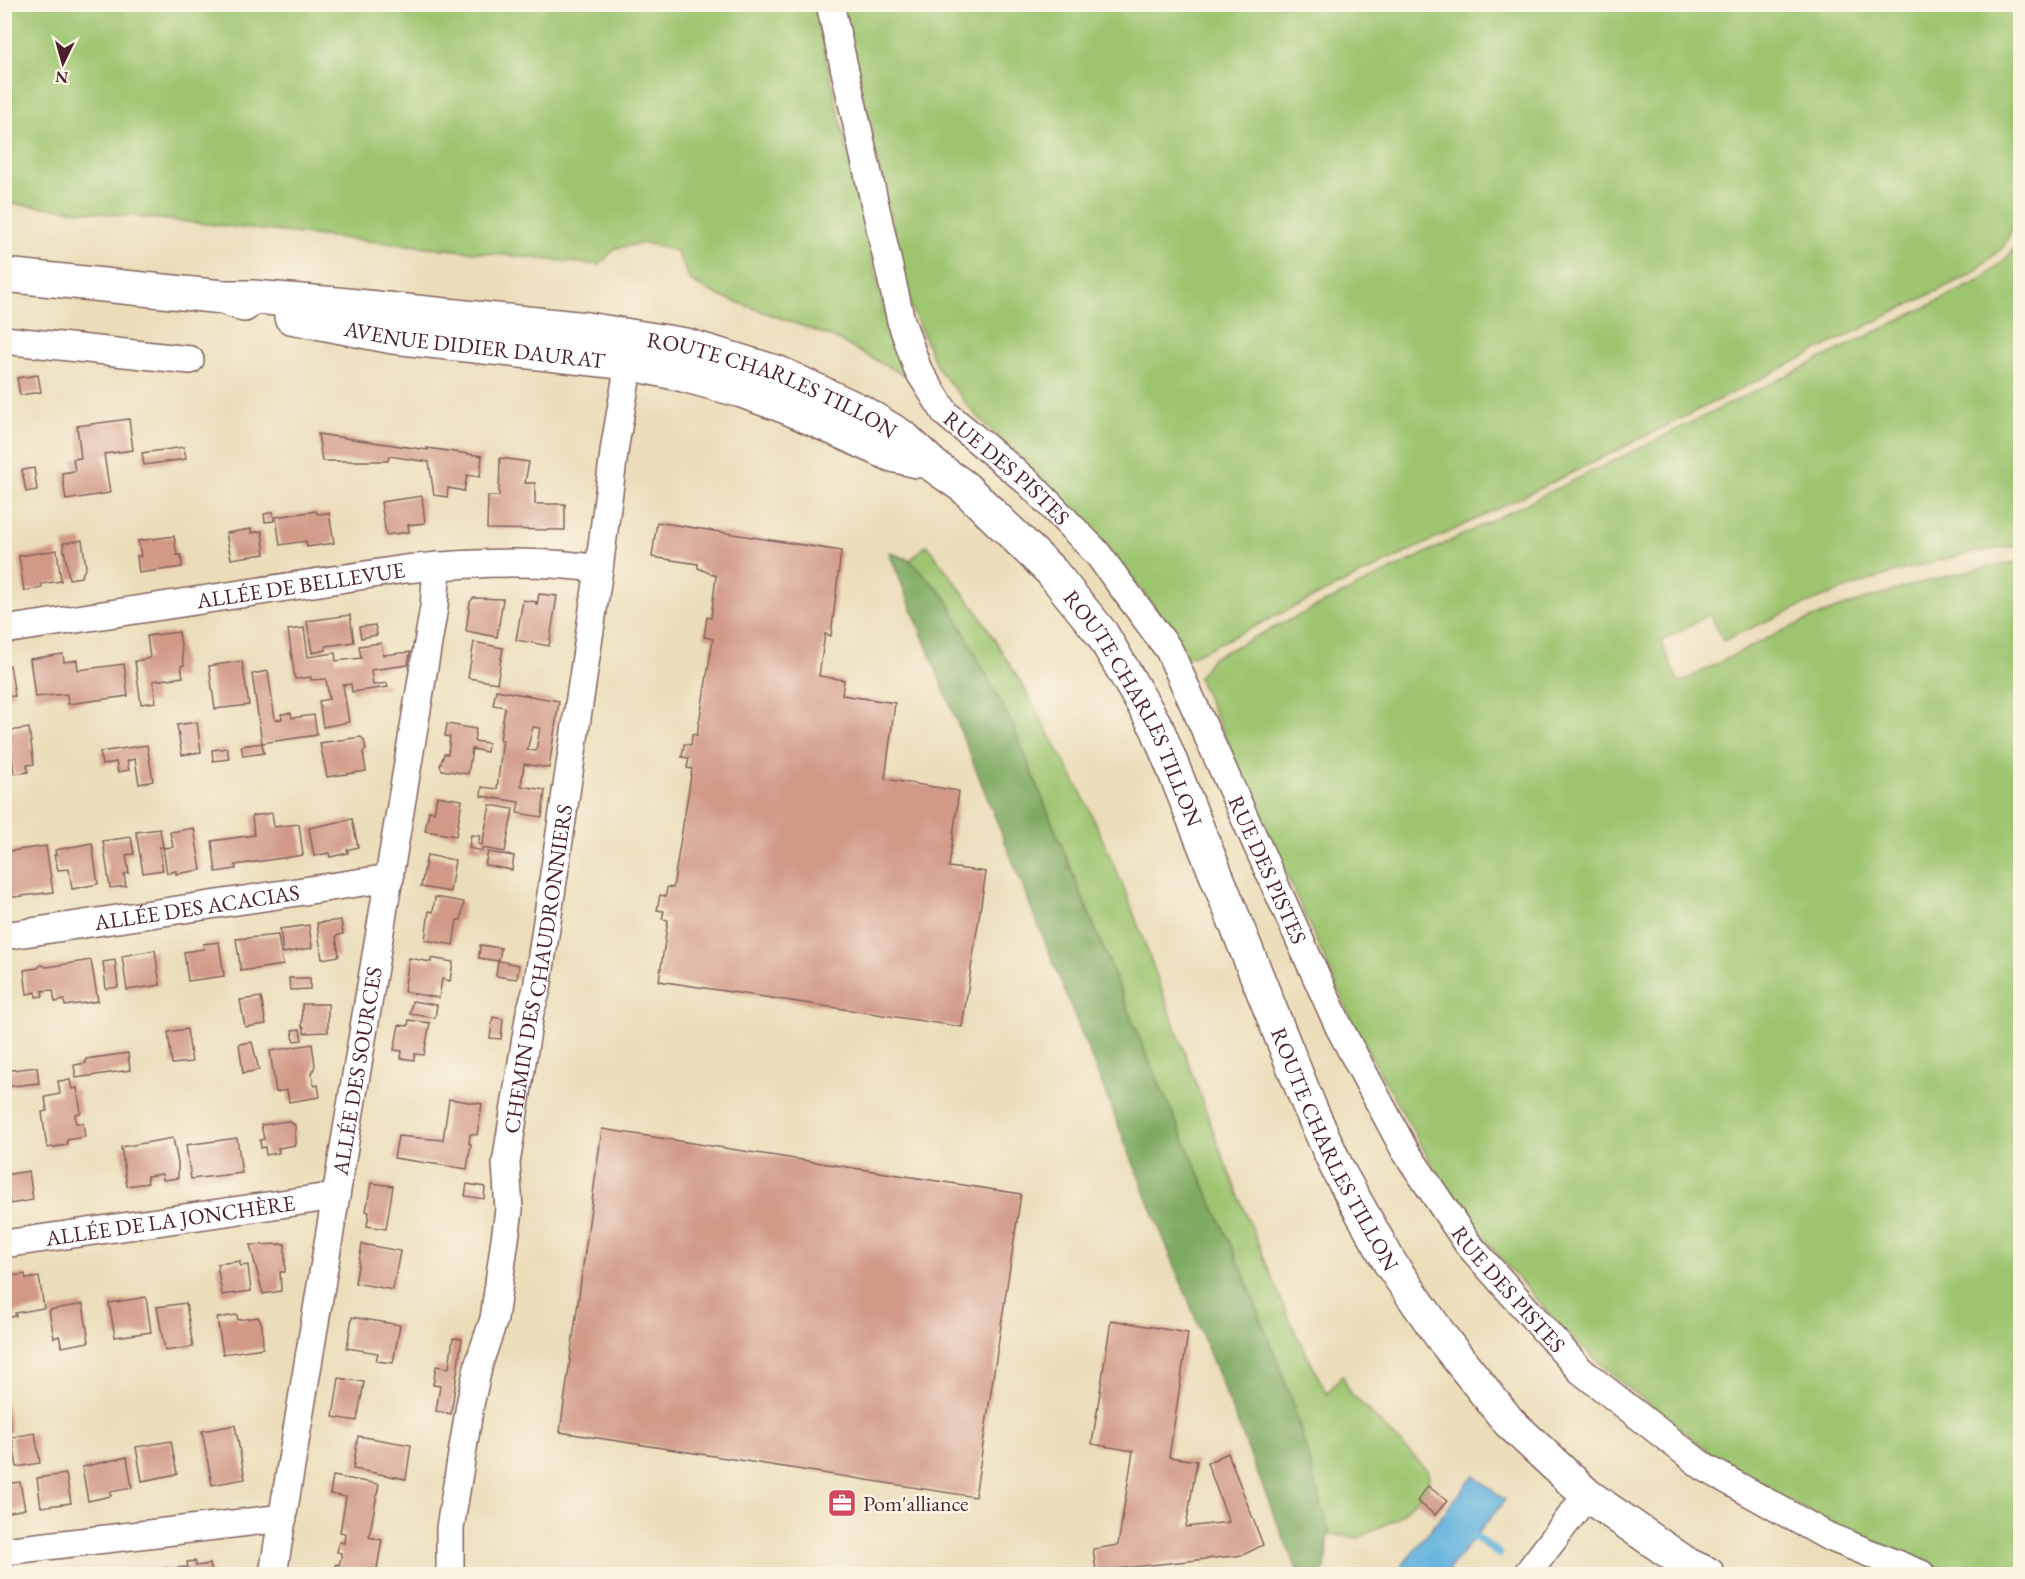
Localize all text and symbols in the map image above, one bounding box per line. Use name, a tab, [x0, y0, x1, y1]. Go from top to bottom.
north arrow	[33, 33, 93, 93]
text: N	[54, 66, 69, 88]
street label: AVENUE DIDIER DAURAT	[341, 313, 607, 375]
street label: ROUTE CHARLES TILLON	[645, 324, 903, 445]
street label: RUE DES PISTES	[938, 404, 1076, 531]
street label: ALLÉE DE BELLEVUE	[193, 555, 407, 615]
street label: ROUTE CHARLES TILLON	[1057, 584, 1210, 831]
street label: RUE DES PISTES	[1222, 791, 1314, 948]
street label: CHEMIN DES CHAUDRONNIERS	[496, 802, 579, 1136]
street label: ALLÉE DES ACACIAS	[91, 877, 301, 937]
street label: ALLÉE DES SOURCES	[325, 964, 388, 1178]
street label: ROUTE CHARLES TILLON	[1265, 1023, 1406, 1276]
street label: ALLÉE DE LA JONCHÈRE	[43, 1188, 297, 1252]
street label: RUE DES PISTES	[1445, 1220, 1572, 1359]
office icon: Pom'alliance	[826, 1487, 858, 1519]
place label: Pom'alliance	[863, 1489, 969, 1518]

